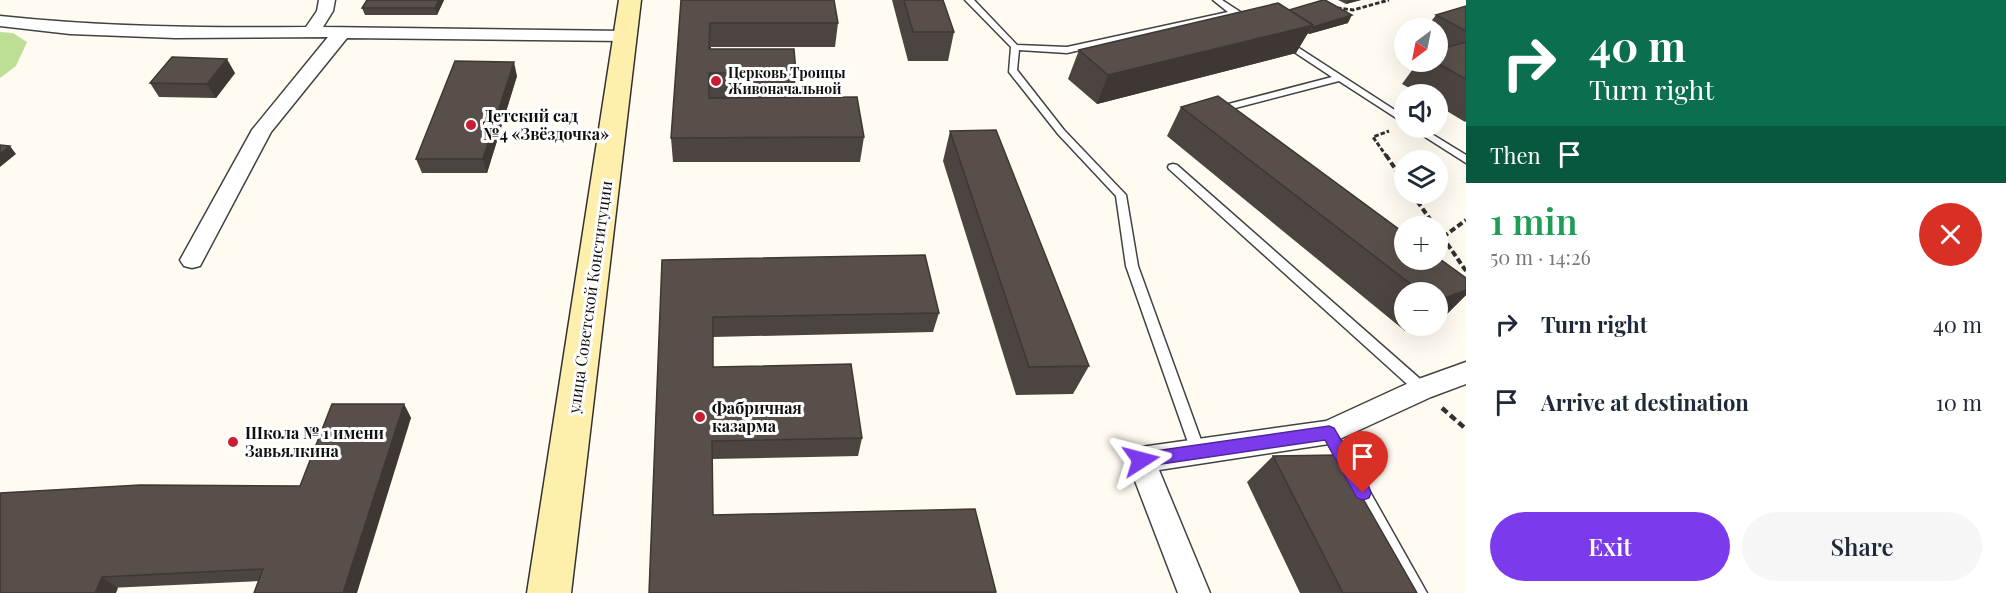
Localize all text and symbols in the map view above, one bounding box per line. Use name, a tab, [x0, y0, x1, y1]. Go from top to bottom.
text: 40 m	[1589, 17, 1686, 73]
north arrow	[1394, 18, 1448, 72]
map controls	[1394, 18, 1448, 336]
icon: right	[1490, 24, 1568, 102]
place label: Церковь Троицы Живоначальной	[727, 63, 846, 98]
text: Turn right	[1589, 71, 1714, 107]
marker: Церковь Троицы Живоначальной	[709, 74, 723, 88]
button: sound	[1394, 84, 1448, 138]
place label: Детский сад №4 «Звёздочка»	[483, 105, 609, 144]
marker: Детский сад №4 «Звёздочка»	[464, 118, 478, 132]
icon: arrive	[1553, 138, 1586, 171]
text: Then	[1490, 140, 1541, 170]
button: layers	[1394, 150, 1448, 204]
street label: улица Советской Конституции	[563, 179, 616, 416]
text: 1 min	[1490, 196, 1578, 244]
button: close	[1919, 203, 1982, 266]
button: +	[1394, 216, 1448, 270]
text: 50 m · 14:26	[1490, 243, 1591, 270]
button: −	[1394, 282, 1448, 336]
icon: right	[1490, 308, 1523, 341]
text: Turn right	[1541, 309, 1647, 339]
text: 40 m	[1933, 309, 1982, 339]
icon: arrive	[1490, 386, 1523, 419]
text: Arrive at destination	[1541, 387, 1749, 417]
text: 10 m	[1936, 387, 1982, 417]
place label: Фабричная казарма	[712, 397, 802, 436]
marker: Фабричная казарма	[693, 410, 707, 424]
place label: Школа № 1 имени Завьялкина	[245, 422, 385, 461]
position arrow	[1109, 428, 1173, 492]
pin	[1337, 431, 1388, 493]
marker: Школа № 1 имени Завьялкина	[226, 435, 240, 449]
icon: arrive	[1346, 440, 1379, 473]
button: Exit	[1490, 512, 1730, 581]
button: Share	[1742, 512, 1982, 581]

